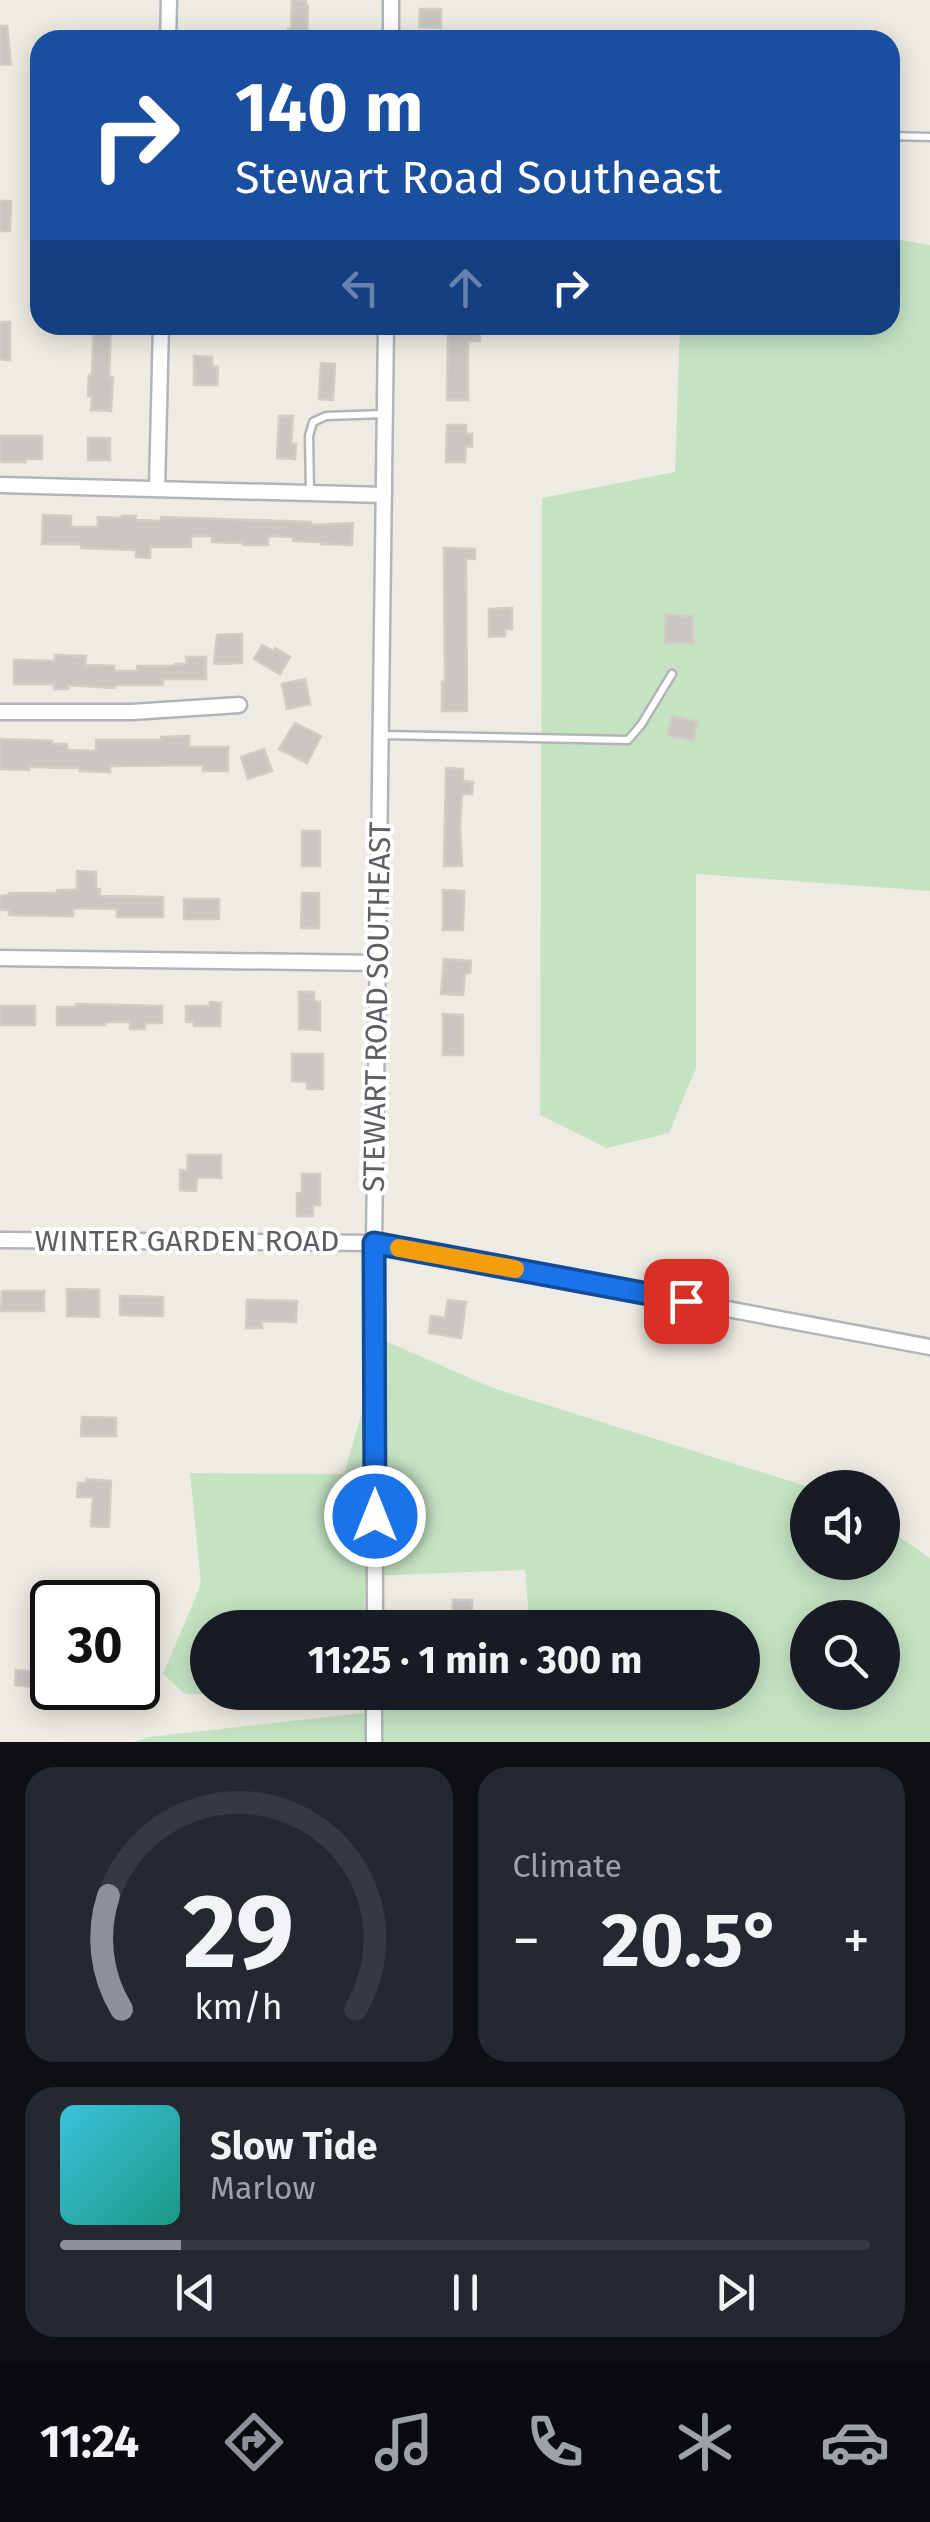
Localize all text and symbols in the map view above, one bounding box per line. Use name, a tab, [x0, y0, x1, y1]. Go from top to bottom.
text: 140 m	[235, 66, 424, 150]
icon: right	[70, 70, 200, 200]
text: Stewart Road Southeast	[235, 151, 722, 205]
icon: left	[333, 260, 388, 315]
icon: ahead	[438, 260, 493, 315]
icon: right	[543, 260, 598, 315]
street label: STEWART ROAD SOUTHEAST	[356, 821, 398, 1192]
street label: WINTER GARDEN ROAD	[35, 1223, 339, 1259]
pin	[644, 1259, 729, 1344]
icon: arrive	[659, 1274, 714, 1329]
position arrow	[323, 1464, 427, 1568]
map controls	[790, 1470, 900, 1710]
button: sound	[790, 1470, 900, 1580]
speed limit sign: 30	[30, 1580, 160, 1710]
button: search	[790, 1600, 900, 1710]
text: 11:25 · 1 min · 300 m	[308, 1637, 642, 1683]
text: Climate	[513, 1847, 622, 1885]
text: 29	[183, 1870, 294, 1995]
text: 20.5°	[601, 1896, 781, 1986]
text: −	[513, 1908, 540, 1974]
text: +	[843, 1908, 870, 1974]
text: km/h	[195, 1986, 283, 2028]
text: Slow Tide	[210, 2123, 378, 2169]
text: Marlow	[210, 2169, 316, 2207]
icon: previous	[168, 2265, 223, 2320]
icon: pause	[438, 2265, 493, 2320]
icon: next	[708, 2265, 763, 2320]
icon: directions	[219, 2407, 289, 2477]
icon: music	[369, 2407, 439, 2477]
icon: phone	[520, 2407, 590, 2477]
icon: climate	[670, 2407, 740, 2477]
icon: car	[820, 2407, 890, 2477]
text: 11:24	[40, 2415, 139, 2469]

